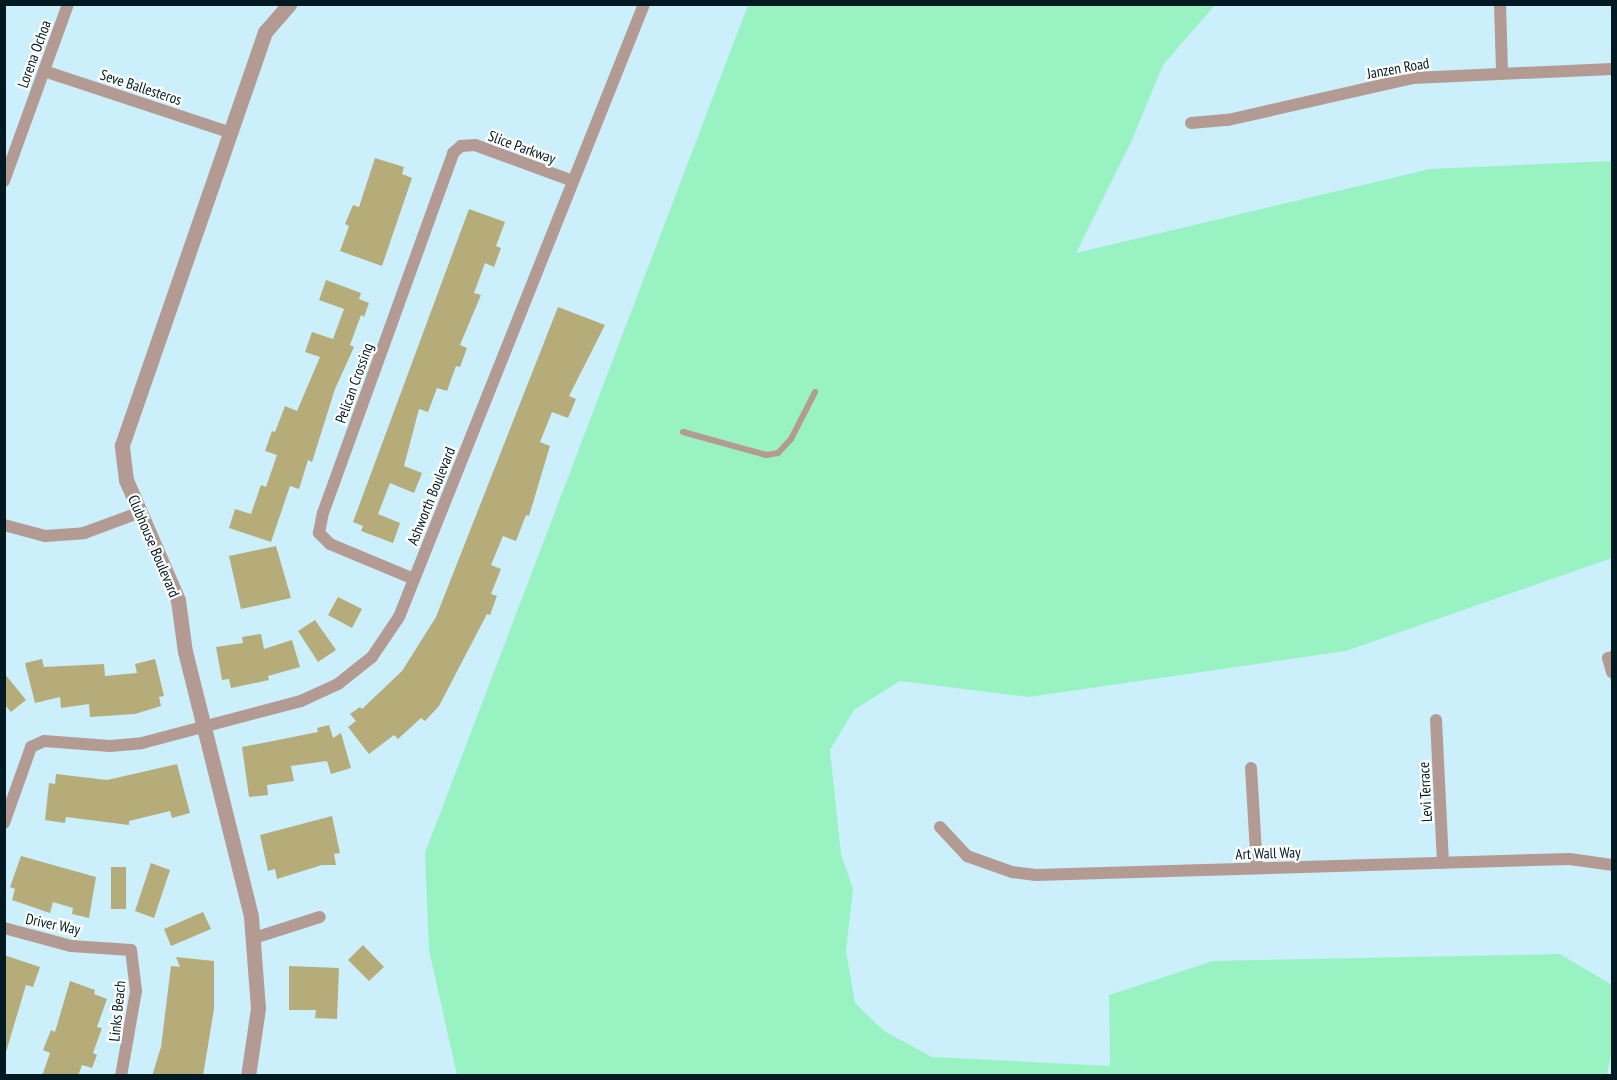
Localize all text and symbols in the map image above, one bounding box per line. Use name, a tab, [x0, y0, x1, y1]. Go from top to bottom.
street label: Lorena Ochoa	[13, 18, 55, 90]
street label: Janzen Road	[1365, 54, 1431, 82]
street label: Seve Ballesteros	[98, 65, 184, 109]
street label: Slice Parkway	[486, 127, 558, 167]
street label: Pelican Crossing	[331, 340, 377, 426]
street label: Ashworth Boulevard	[403, 444, 459, 548]
street label: Clubhouse Boulevard	[124, 492, 184, 600]
street label: Levi Terrace	[1414, 761, 1436, 823]
street label: Art Wall Way	[1235, 843, 1301, 863]
street label: Driver Way	[24, 909, 82, 939]
street label: Links Beach	[105, 980, 129, 1042]

